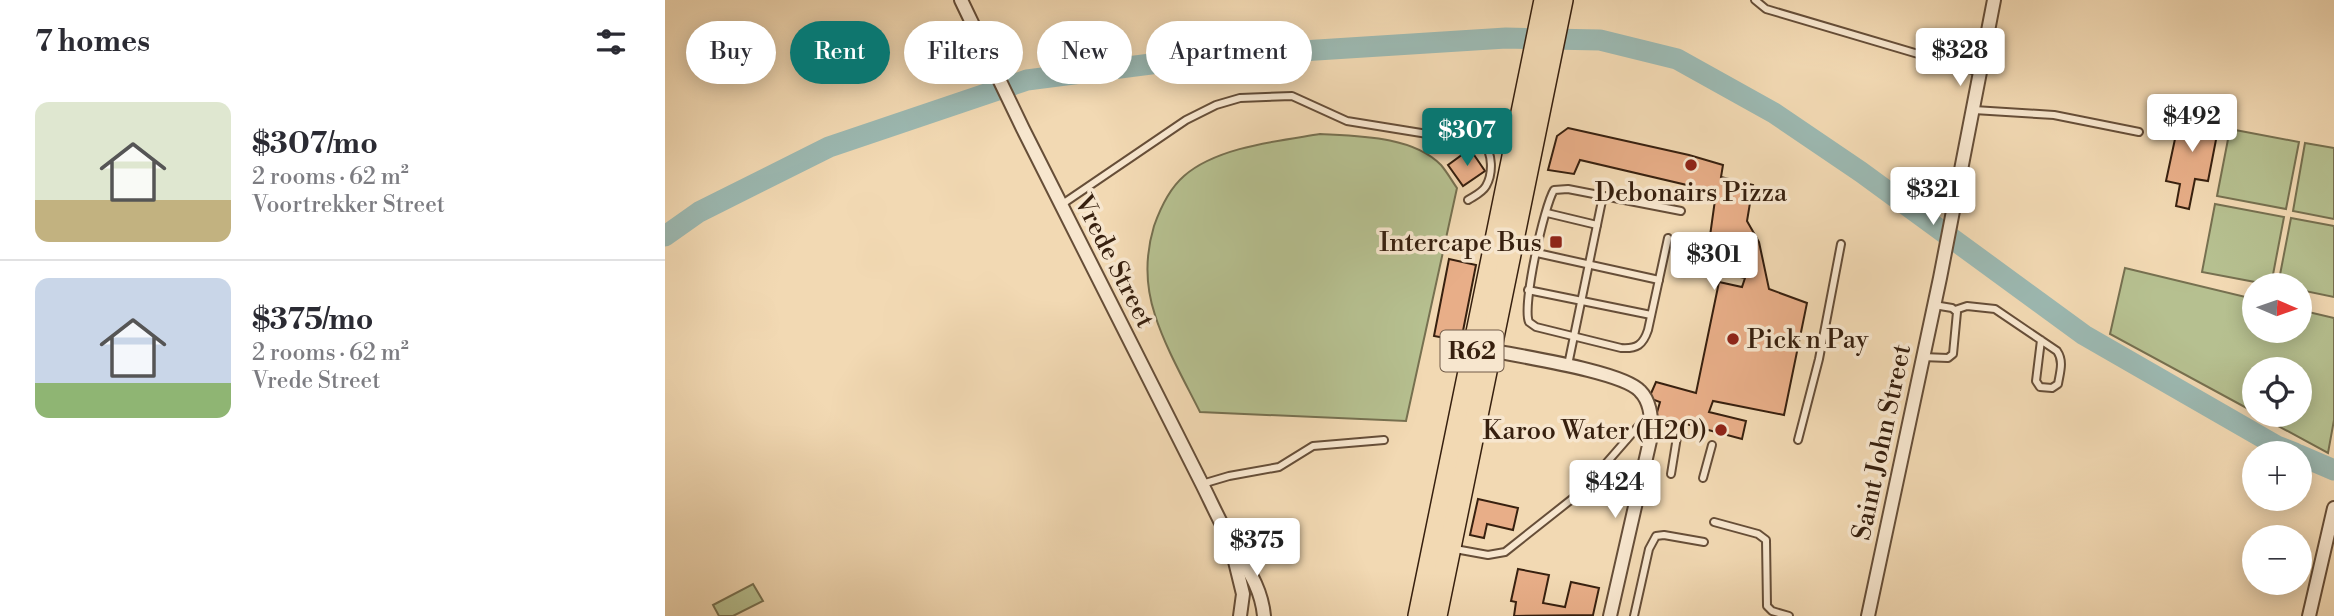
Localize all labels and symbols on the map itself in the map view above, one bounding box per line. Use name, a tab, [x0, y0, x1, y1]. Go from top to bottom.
pin: $328	[1919, 28, 2001, 88]
pin: $492	[2151, 94, 2233, 154]
pin: $307	[1426, 108, 1508, 168]
marker: Debonairs Pizza	[1683, 157, 1699, 173]
pin: $321	[1892, 168, 1974, 227]
place label: Debonairs Pizza	[1595, 177, 1788, 209]
street label: Vrede Street	[1066, 189, 1161, 333]
place label: Intercape Bus	[1379, 227, 1542, 259]
pin: $301	[1673, 232, 1755, 292]
marker: Intercape Bus	[1548, 234, 1564, 250]
north arrow	[2242, 273, 2312, 343]
place label: Pick n Pay	[1747, 324, 1869, 356]
road number: R62	[1441, 330, 1503, 372]
marker: Pick n Pay	[1725, 331, 1741, 347]
street label: Saint John Street	[1846, 341, 1918, 543]
place label: Karoo Water (H2O)	[1483, 415, 1707, 447]
marker: Karoo Water (H2O)	[1713, 422, 1729, 438]
pin: $424	[1574, 461, 1656, 520]
pin: $375	[1216, 518, 1298, 578]

